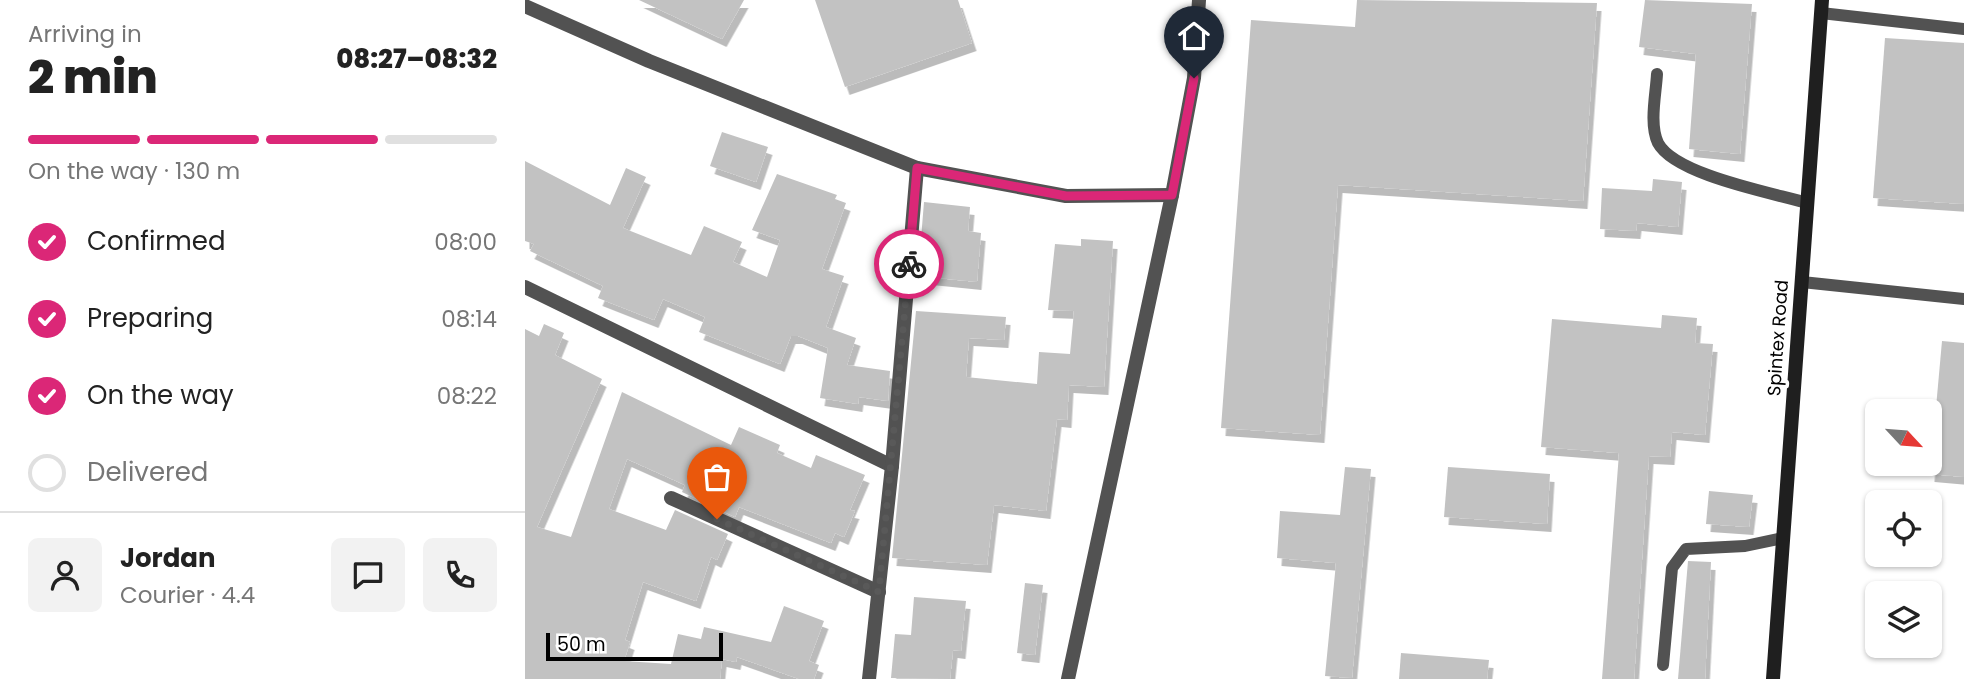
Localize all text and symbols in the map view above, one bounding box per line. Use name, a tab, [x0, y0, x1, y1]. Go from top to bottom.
pin	[1164, 6, 1224, 78]
icon: home	[1175, 17, 1213, 55]
text: Arriving in	[28, 18, 142, 50]
text: 08:27–08:32	[336, 41, 497, 77]
text: 2 min	[28, 45, 158, 109]
text: On the way · 130 m	[28, 155, 240, 187]
icon: check	[28, 223, 66, 261]
text: Confirmed	[87, 223, 225, 259]
text: 08:00	[434, 226, 497, 258]
courier	[874, 229, 944, 299]
icon: bike	[890, 245, 928, 283]
street label: Spintex Road	[1761, 279, 1794, 397]
icon: check	[28, 300, 66, 338]
text: Preparing	[87, 300, 213, 336]
text: 08:14	[441, 303, 497, 335]
icon: check	[28, 377, 66, 415]
text: On the way	[87, 377, 234, 413]
text: 08:22	[437, 380, 497, 412]
north arrow	[1865, 399, 1943, 476]
map controls	[1865, 399, 1942, 658]
pin	[687, 447, 747, 519]
text: Delivered	[87, 454, 208, 490]
icon: bag	[698, 458, 736, 496]
button: locate	[1865, 490, 1942, 567]
button: person	[28, 538, 102, 612]
button: chat	[331, 538, 405, 612]
button: phone	[423, 538, 497, 612]
text: Jordan	[120, 540, 216, 576]
text: Courier · 4.4	[120, 579, 255, 611]
button: layers	[1865, 581, 1942, 658]
scale bar	[546, 630, 723, 662]
text: 50 m	[557, 631, 606, 658]

